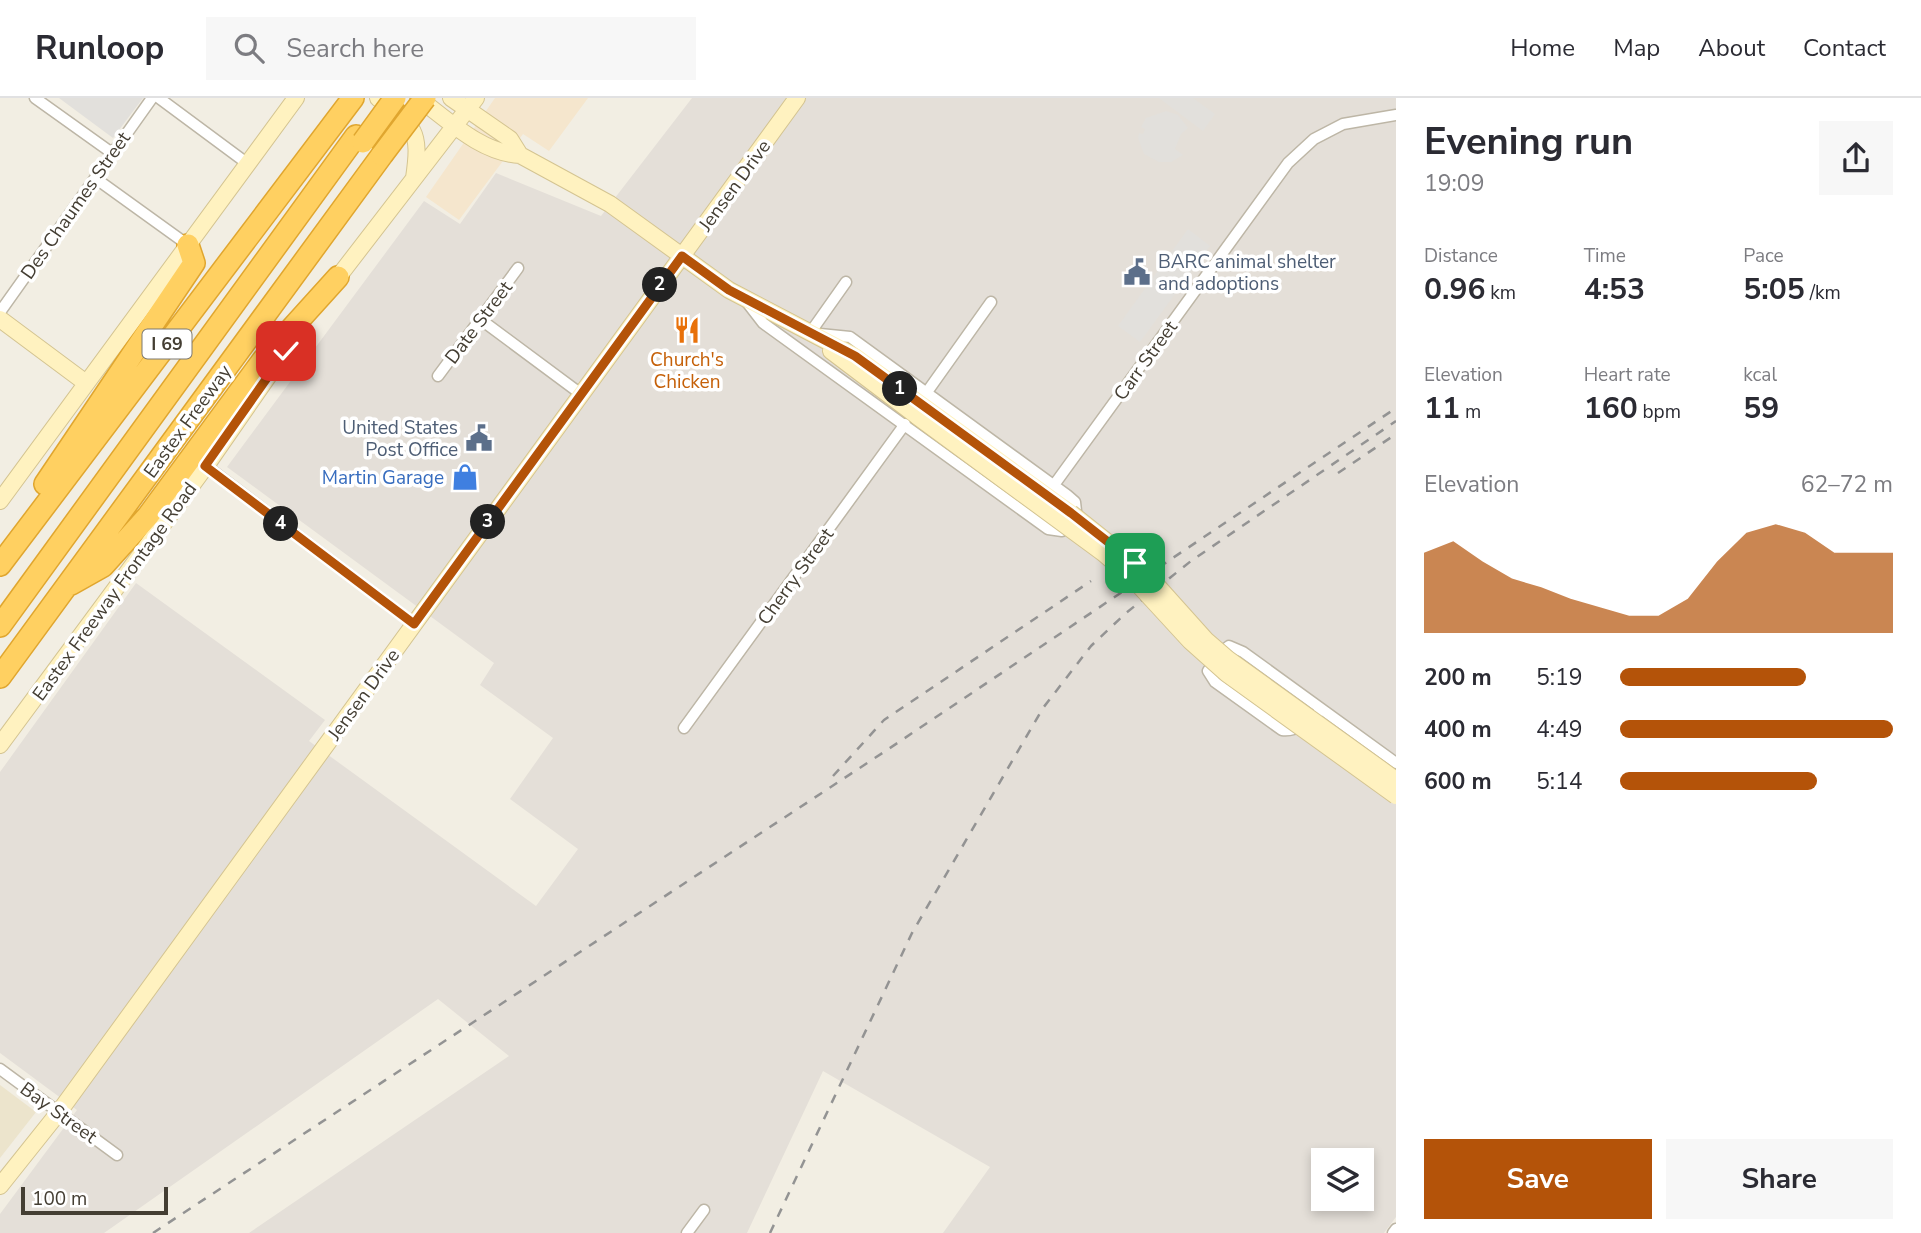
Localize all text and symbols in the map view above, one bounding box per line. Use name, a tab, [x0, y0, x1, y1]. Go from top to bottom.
search box	[206, 17, 696, 80]
text: Runloop	[35, 26, 164, 71]
icon: search	[230, 29, 268, 67]
text: Search here	[286, 31, 424, 66]
text: Home	[1510, 32, 1575, 64]
text: Map	[1613, 32, 1660, 64]
text: About	[1698, 32, 1765, 64]
text: Contact	[1803, 32, 1886, 64]
text: Evening run	[1424, 116, 1633, 167]
button: share	[1819, 121, 1893, 195]
street label: Des Chaumes Street	[15, 126, 137, 285]
street label: Jensen Drive	[692, 135, 777, 237]
text: 19:09	[1424, 168, 1484, 199]
text: Distance	[1424, 243, 1498, 269]
text: Time	[1584, 243, 1626, 269]
text: Pace	[1743, 243, 1784, 269]
place label: BARC animal shelter and adoptions	[1158, 249, 1336, 297]
public building icon: BARC animal shelter and adoptions	[1122, 257, 1152, 287]
pin: 2	[642, 268, 678, 302]
text: 0.96	[1424, 269, 1485, 310]
text: 4:53	[1584, 269, 1645, 310]
text: 5:05	[1743, 269, 1805, 310]
text: 2	[654, 271, 665, 297]
street label: Date Street	[439, 276, 519, 369]
text: km	[1485, 280, 1516, 306]
text: /km	[1805, 280, 1841, 306]
restaurant icon: Church's Chicken	[672, 315, 702, 345]
street label: Carr Street	[1108, 315, 1184, 406]
pin	[256, 321, 316, 381]
road number: I 69	[142, 330, 192, 358]
icon: check	[267, 332, 305, 370]
place label: Church's Chicken	[650, 347, 724, 395]
street label: Eastex Freeway	[138, 360, 238, 483]
text: Elevation	[1424, 362, 1503, 388]
text: Heart rate	[1584, 362, 1671, 388]
text: kcal	[1743, 362, 1777, 388]
pin: 1	[883, 372, 918, 406]
text: 1	[894, 375, 905, 401]
text: 11	[1424, 388, 1460, 429]
text: 160	[1584, 388, 1638, 429]
text: 59	[1743, 388, 1779, 429]
text: m	[1460, 399, 1481, 425]
text: bpm	[1638, 399, 1681, 425]
place label: United States Post Office	[342, 415, 458, 463]
public building icon: United States Post Office	[464, 423, 494, 453]
shop icon: Martin Garage	[450, 462, 480, 492]
place label: Martin Garage	[322, 465, 444, 491]
text: Elevation	[1424, 469, 1519, 500]
text: 62–72 m	[1801, 469, 1893, 500]
street label: Eastex Freeway Frontage Road	[27, 477, 203, 706]
pin: 3	[470, 504, 505, 540]
pin: 4	[264, 506, 298, 542]
text: 3	[482, 508, 493, 534]
text: 4	[275, 510, 286, 536]
street label: Cherry Street	[752, 522, 840, 630]
pin	[1105, 533, 1165, 593]
icon: arrive	[1116, 544, 1154, 582]
street label: Jensen Drive	[321, 644, 406, 746]
text: 200 m	[1424, 662, 1492, 693]
text: 5:19	[1536, 662, 1583, 693]
text: 400 m	[1424, 714, 1492, 745]
text: 4:49	[1536, 714, 1583, 745]
text: 600 m	[1424, 766, 1492, 797]
text: 5:14	[1536, 766, 1583, 797]
street label: Bay Street	[15, 1076, 102, 1150]
button: Save	[1424, 1139, 1652, 1219]
button: Share	[1666, 1139, 1893, 1219]
map controls	[1311, 1148, 1374, 1211]
button: layers	[1311, 1148, 1374, 1211]
scale bar	[21, 1184, 168, 1216]
text: 100 m	[32, 1186, 87, 1212]

